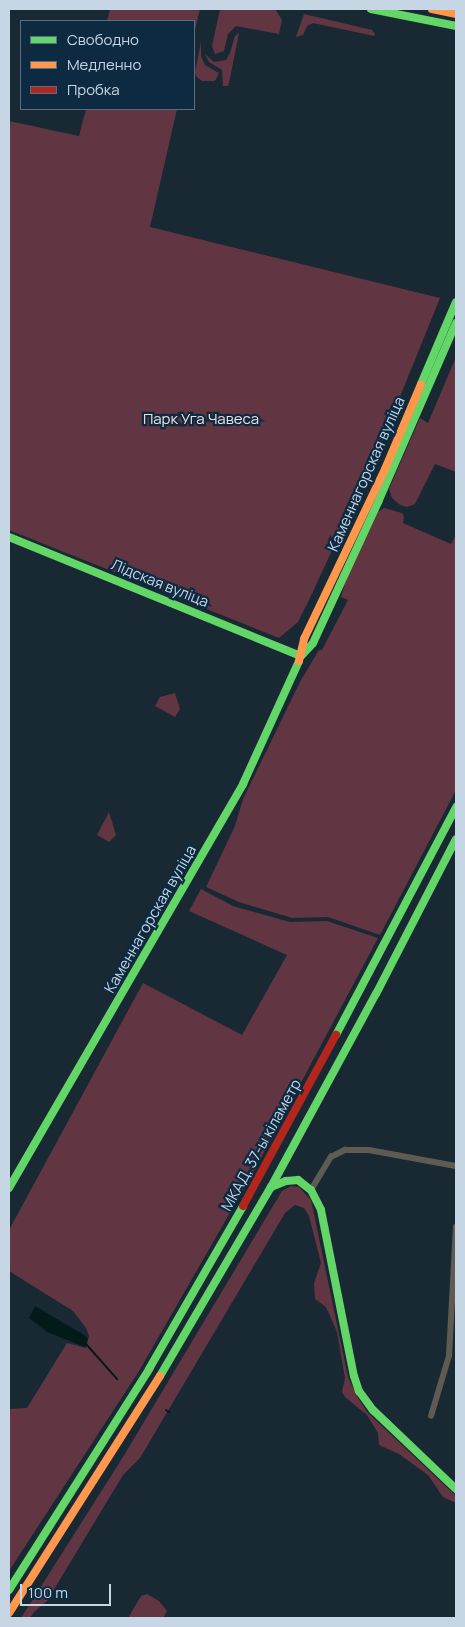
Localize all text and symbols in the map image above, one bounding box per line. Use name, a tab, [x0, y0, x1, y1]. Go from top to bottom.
legend	[20, 20, 195, 110]
text: Свободно	[67, 29, 139, 50]
text: Медленно	[67, 54, 141, 75]
text: Пробка	[67, 79, 120, 100]
street label: Каменнагорская вуліца	[324, 394, 408, 554]
park label: Парк Уга Чавеса	[143, 410, 259, 428]
street label: Лідская вуліца	[109, 555, 211, 611]
street label: Каменнагорская вуліца	[100, 842, 200, 996]
street label: МКАД, 37-ы кіламетр	[217, 1076, 305, 1214]
scale bar	[22, 1574, 114, 1606]
text: 100 m	[28, 1582, 68, 1603]

